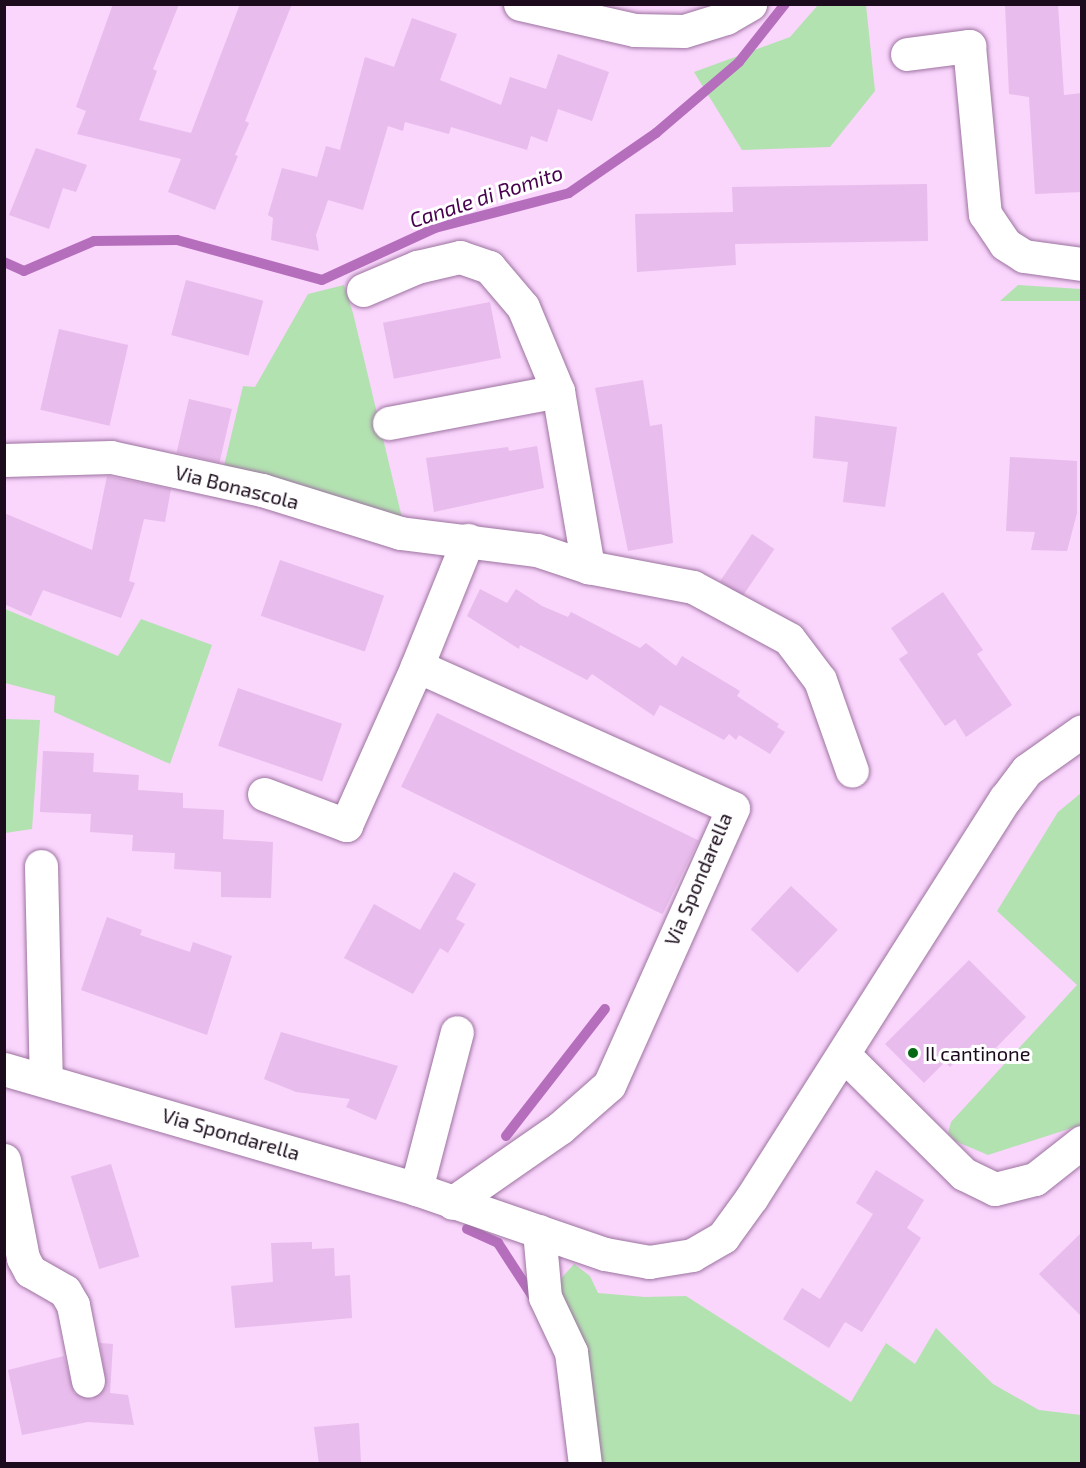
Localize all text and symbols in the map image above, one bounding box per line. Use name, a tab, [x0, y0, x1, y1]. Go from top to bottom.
water label: Canale di Romito	[406, 159, 566, 233]
street label: Via Bonascola	[172, 460, 302, 514]
street label: Via Spondarella	[659, 809, 737, 949]
place label: Il cantinone	[925, 1041, 1031, 1065]
marker: Il cantinone	[906, 1046, 920, 1060]
street label: Via Spondarella	[159, 1103, 303, 1165]

